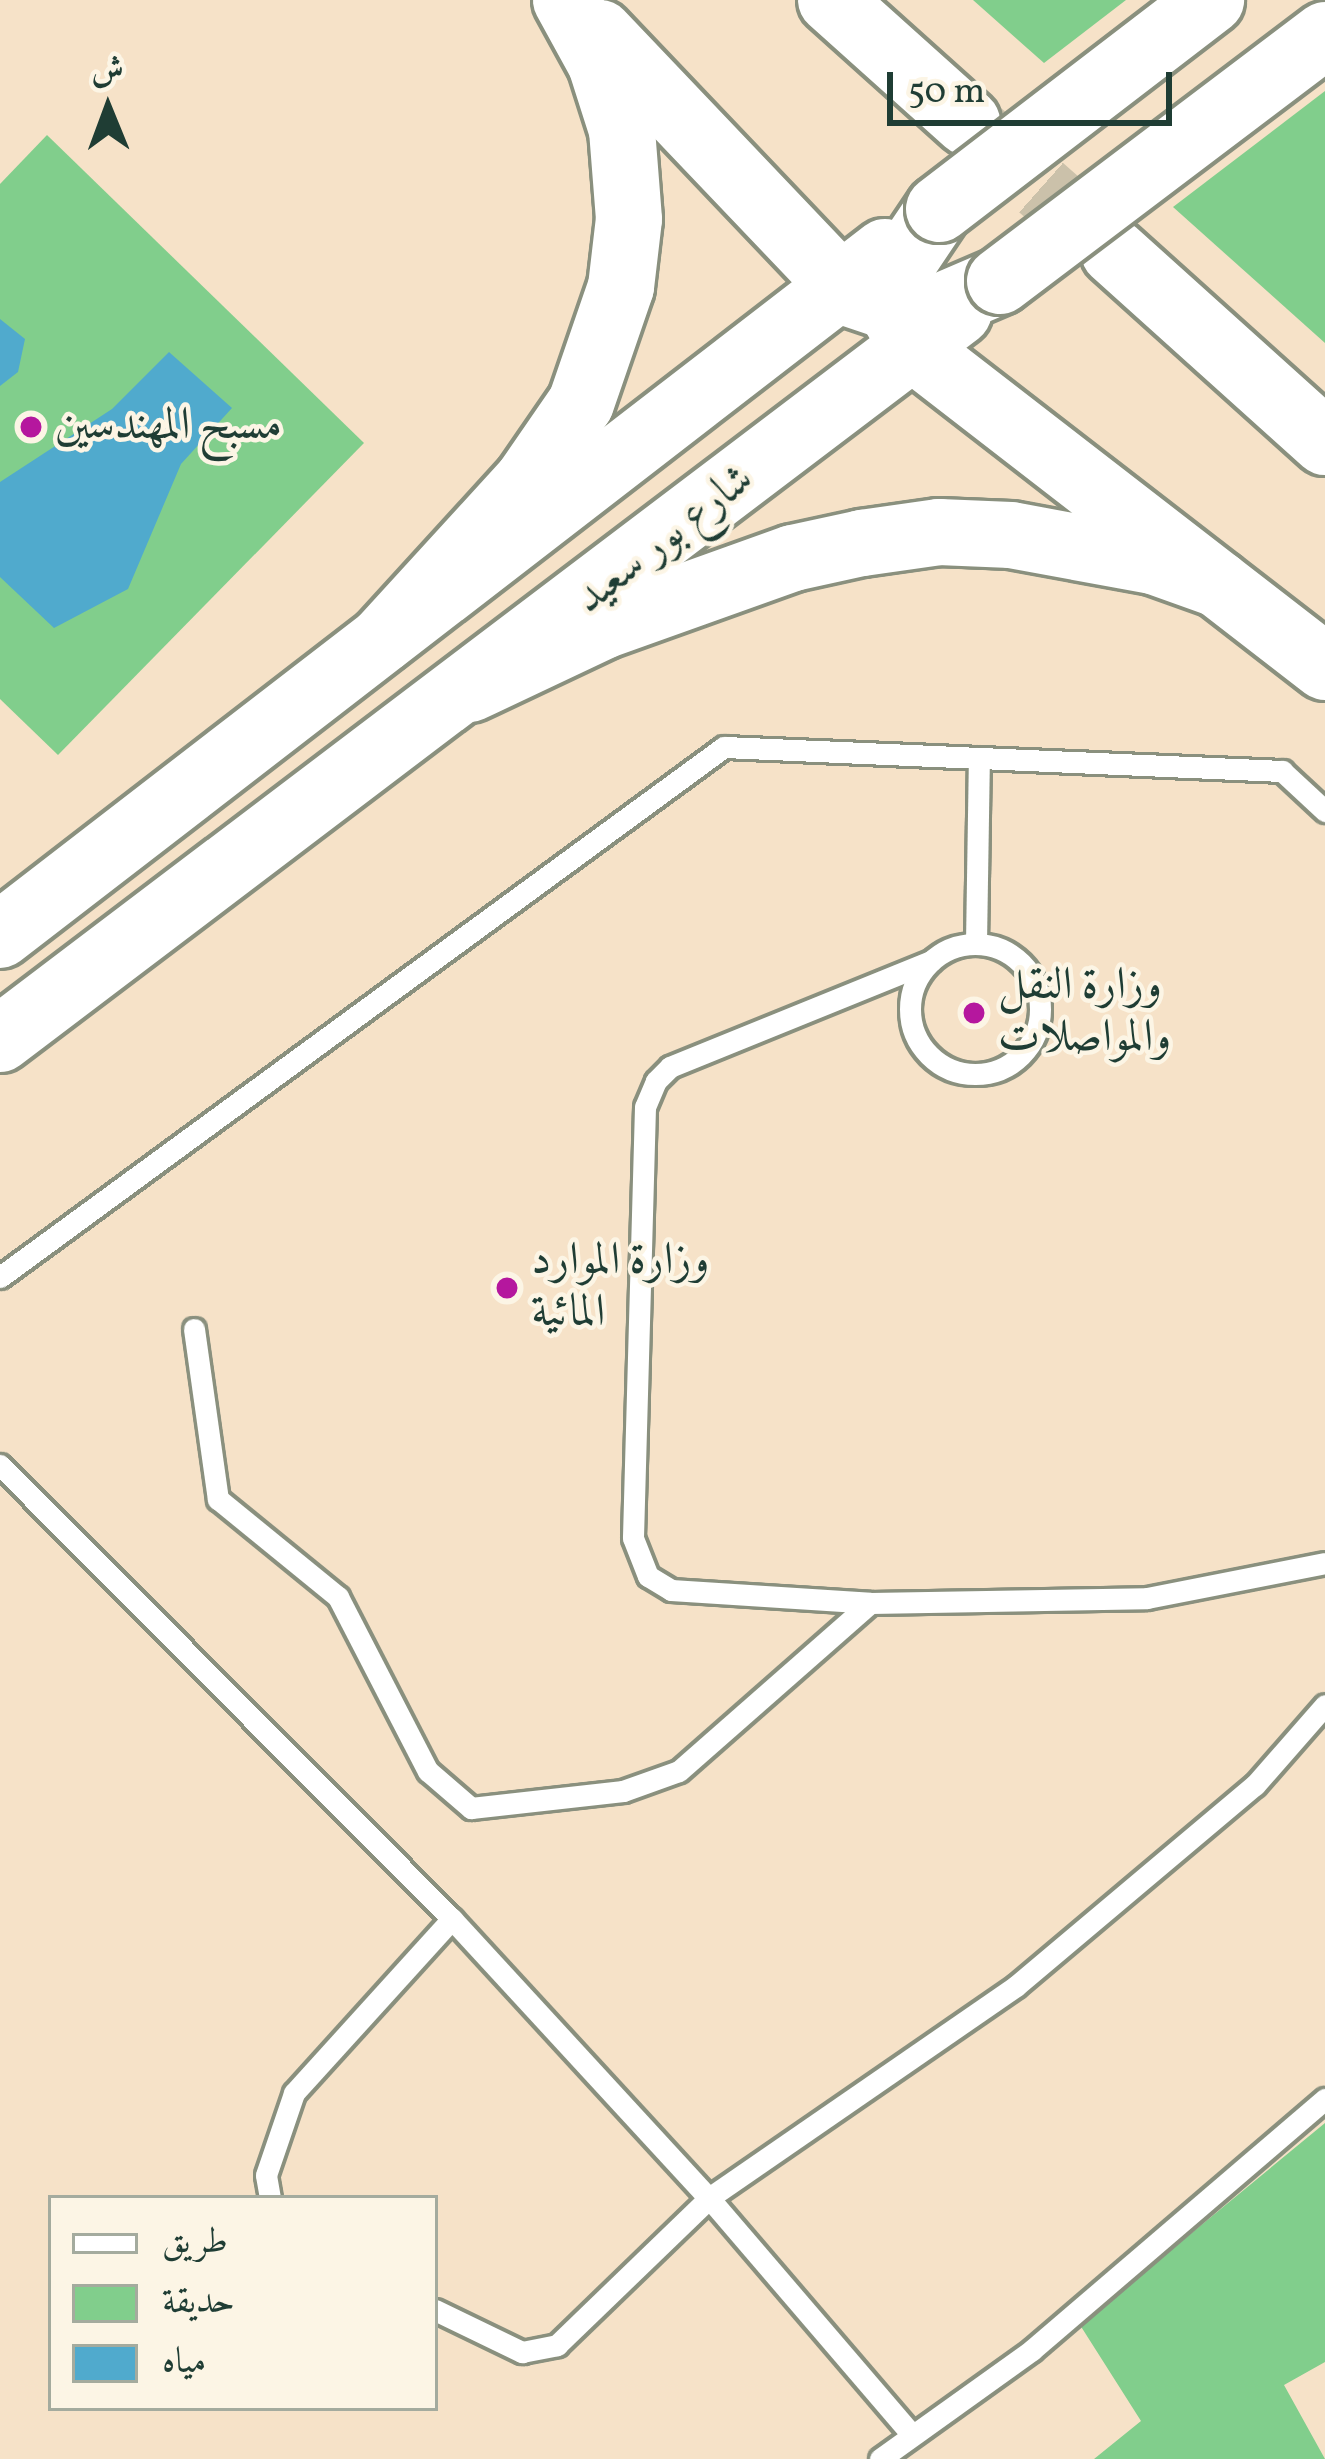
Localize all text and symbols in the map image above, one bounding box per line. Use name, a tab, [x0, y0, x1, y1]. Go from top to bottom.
north arrow	[48, 48, 168, 168]
scale bar	[893, 48, 1178, 122]
text: ش	[91, 49, 124, 95]
text: 50 m	[908, 68, 985, 118]
place label: مسبح المهندسين	[55, 400, 282, 454]
marker: مسبح المهندسين	[18, 414, 44, 440]
street label: شارع بور سعيد	[565, 453, 765, 627]
place label: وزارة النقل والمواصلات	[998, 960, 1171, 1066]
marker: وزارة النقل والمواصلات	[961, 1000, 987, 1026]
place label: وزارة الموارد المائية	[531, 1235, 710, 1341]
marker: وزارة الموارد المائية	[494, 1275, 520, 1301]
legend	[48, 2195, 438, 2411]
text: طريق	[162, 2218, 228, 2268]
text: حديقة	[162, 2278, 235, 2328]
text: مياه	[162, 2338, 206, 2388]

